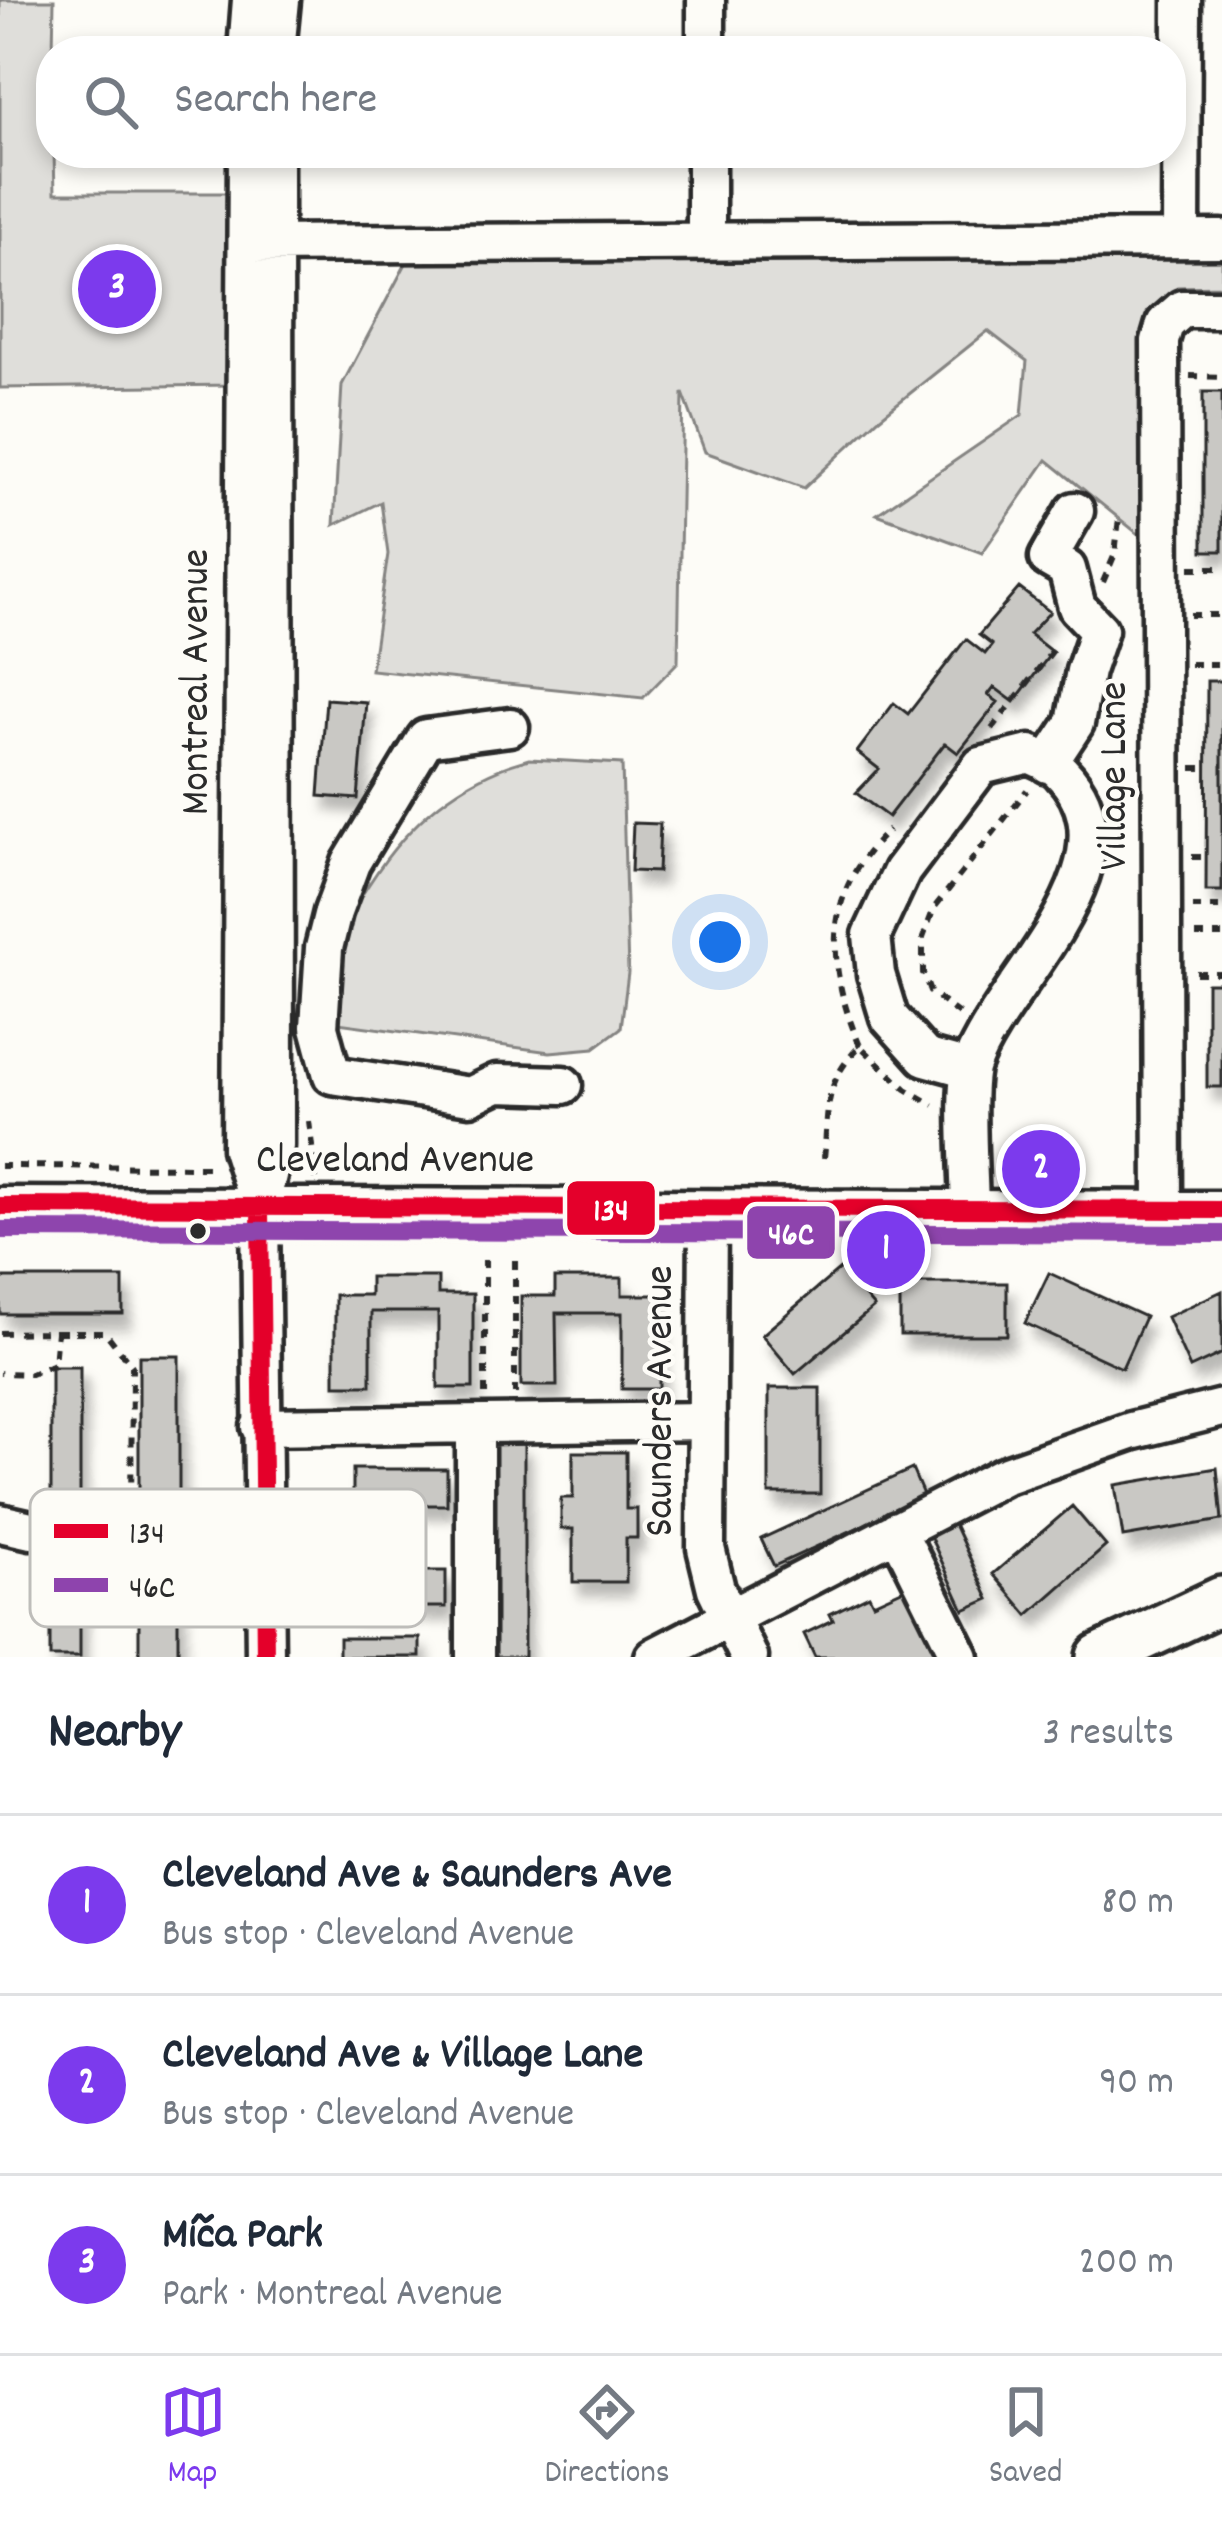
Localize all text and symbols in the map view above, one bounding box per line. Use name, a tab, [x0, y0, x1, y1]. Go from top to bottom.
search box	[36, 36, 1186, 168]
icon: search	[78, 69, 144, 135]
text: Search here	[174, 70, 377, 134]
pin: 3	[78, 244, 156, 334]
street label: Montreal Avenue	[169, 549, 229, 815]
street label: Village Lane	[1087, 682, 1147, 870]
your location	[690, 912, 750, 972]
pin: 2	[1002, 1124, 1080, 1214]
street label: Cleveland Avenue	[256, 1133, 534, 1193]
line badge: 134	[565, 1179, 657, 1237]
text: 134	[593, 1190, 629, 1237]
line badge: 46C	[745, 1204, 837, 1261]
pin: 1	[847, 1205, 925, 1295]
text: 46C	[768, 1214, 814, 1261]
unlabelled marker	[187, 1220, 209, 1242]
street label: Saunders Avenue	[633, 1265, 693, 1537]
legend	[30, 1489, 426, 1627]
text: 134	[129, 1513, 165, 1560]
text: 46C	[129, 1567, 175, 1614]
text: Nearby	[48, 1699, 181, 1771]
text: 3 results	[1043, 1708, 1174, 1763]
text: Cleveland Ave & Saunders Ave	[162, 1845, 672, 1909]
text: 1	[83, 1877, 91, 1932]
text: 80 m	[1101, 1877, 1174, 1932]
text: Bus stop · Cleveland Avenue	[162, 1909, 574, 1964]
text: Cleveland Ave & Village Lane	[162, 2025, 643, 2089]
text: 2	[78, 2057, 96, 2112]
text: 90 m	[1099, 2057, 1174, 2112]
text: Bus stop · Cleveland Avenue	[162, 2089, 574, 2144]
text: Míča Park	[162, 2205, 323, 2269]
text: 3	[78, 2237, 96, 2292]
text: 200 m	[1079, 2237, 1174, 2292]
text: Park · Montreal Avenue	[162, 2269, 503, 2324]
tab: Map	[160, 2379, 226, 2498]
tab: Directions	[545, 2379, 670, 2498]
tab: Saved	[989, 2379, 1062, 2498]

